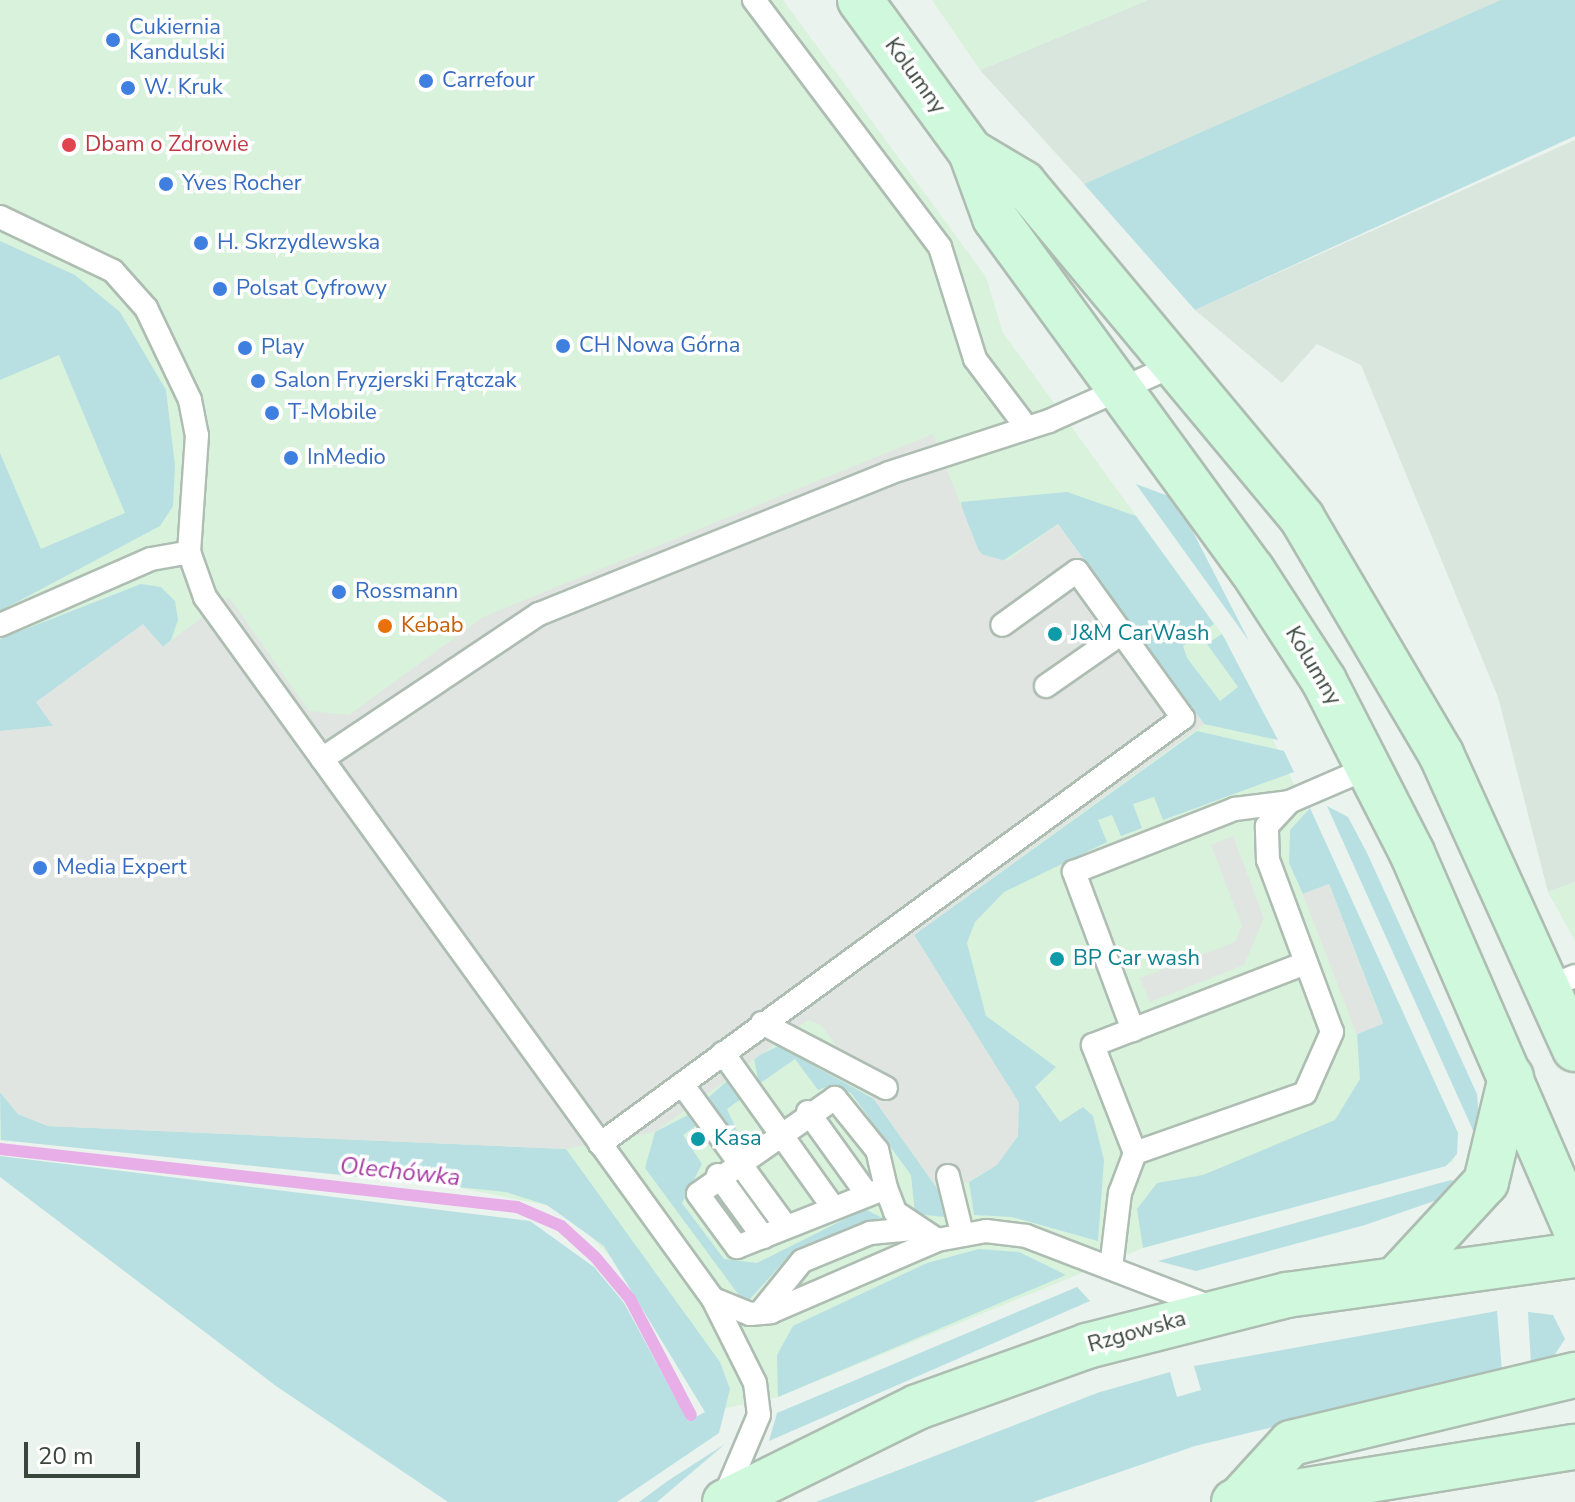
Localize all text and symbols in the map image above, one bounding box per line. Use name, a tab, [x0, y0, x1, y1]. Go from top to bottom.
place label: Cukiernia Kandulski	[129, 14, 225, 66]
marker: Cukiernia Kandulski	[104, 31, 122, 49]
street label: Kolumny	[879, 33, 951, 119]
place label: Carrefour	[442, 68, 535, 94]
marker: Carrefour	[417, 72, 435, 90]
place label: W. Kruk	[144, 75, 223, 101]
marker: W. Kruk	[119, 79, 137, 97]
place label: Dbam o Zdrowie	[85, 132, 249, 158]
marker: Dbam o Zdrowie	[60, 136, 78, 154]
place label: Yves Rocher	[182, 171, 302, 197]
marker: Yves Rocher	[157, 175, 175, 193]
place label: H. Skrzydlewska	[217, 230, 380, 256]
marker: H. Skrzydlewska	[192, 234, 210, 252]
place label: Polsat Cyfrowy	[236, 276, 387, 302]
marker: Polsat Cyfrowy	[211, 280, 229, 298]
place label: CH Nowa Górna	[579, 333, 740, 359]
place label: Play	[261, 335, 304, 361]
marker: CH Nowa Górna	[554, 337, 572, 355]
marker: Play	[236, 339, 254, 357]
place label: Salon Fryzjerski Frątczak	[274, 368, 516, 394]
marker: Salon Fryzjerski Frątczak	[249, 372, 267, 390]
place label: T-Mobile	[288, 400, 377, 426]
marker: T-Mobile	[263, 404, 281, 422]
place label: InMedio	[307, 445, 386, 471]
marker: InMedio	[282, 449, 300, 467]
place label: Rossmann	[355, 579, 458, 605]
marker: Rossmann	[330, 583, 348, 601]
place label: Kebab	[401, 613, 464, 639]
marker: Kebab	[376, 617, 394, 635]
place label: J&M CarWash	[1071, 621, 1210, 647]
street label: Kolumny	[1279, 622, 1347, 710]
marker: J&M CarWash	[1046, 625, 1064, 643]
place label: Media Expert	[56, 855, 187, 881]
marker: Media Expert	[31, 859, 49, 877]
place label: BP Car wash	[1073, 946, 1200, 972]
marker: BP Car wash	[1048, 950, 1066, 968]
place label: Kasa	[714, 1126, 762, 1152]
marker: Kasa	[689, 1130, 707, 1148]
water label: Olechówka	[338, 1151, 462, 1193]
street label: Rzgowska	[1085, 1305, 1189, 1359]
scale bar	[28, 1426, 144, 1476]
text: 20 m	[38, 1440, 94, 1472]

